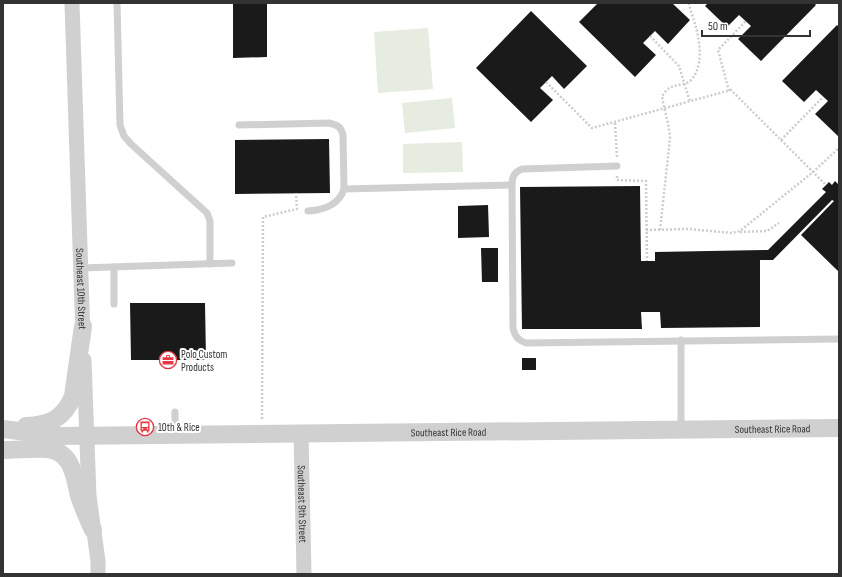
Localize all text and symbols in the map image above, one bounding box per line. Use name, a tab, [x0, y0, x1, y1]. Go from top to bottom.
scale bar	[702, 12, 810, 38]
text: 50 m	[708, 19, 728, 34]
street label: Southeast 10th Street	[73, 248, 89, 330]
place label: Polo Custom Products	[181, 348, 227, 374]
office icon: Polo Custom Products	[158, 350, 178, 370]
bus stop icon: 10th & Rice	[135, 417, 155, 437]
place label: 10th & Rice	[158, 421, 200, 434]
street label: Southeast Rice Road	[735, 422, 811, 436]
street label: Southeast Rice Road	[411, 426, 487, 439]
street label: Southeast 9th Street	[295, 465, 309, 544]

